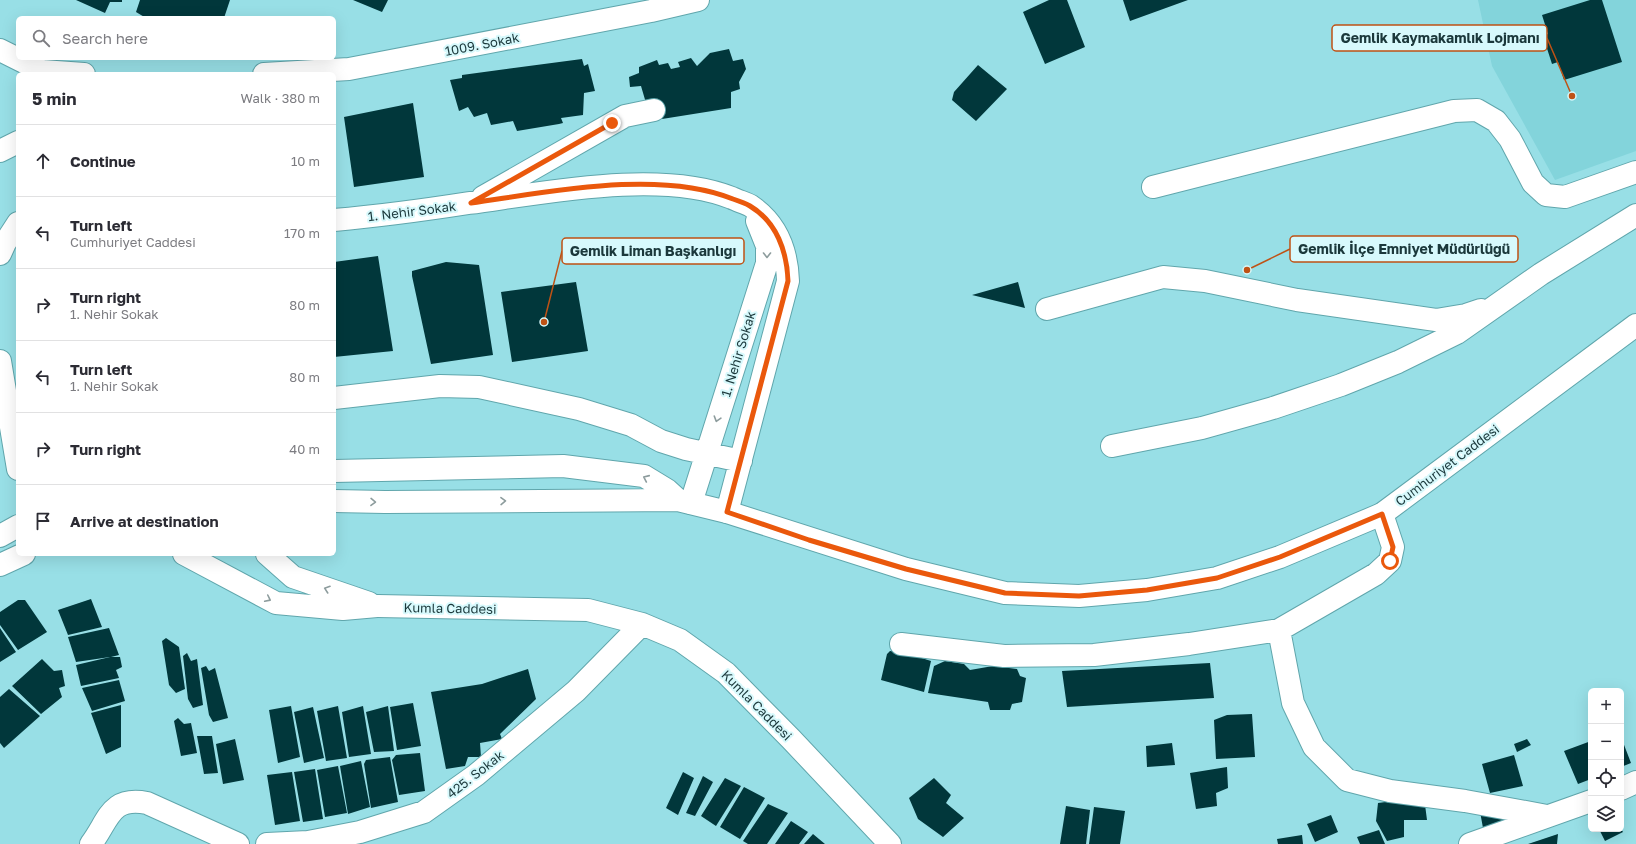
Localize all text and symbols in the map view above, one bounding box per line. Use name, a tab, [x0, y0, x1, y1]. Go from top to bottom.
search box	[16, 16, 336, 60]
callout: Gemlik Kaymakamlık Lojmanı	[1332, 25, 1547, 51]
icon: search	[30, 27, 52, 49]
text: Search here	[62, 29, 148, 47]
street label: 1009. Sokak	[443, 29, 521, 59]
text: Gemlik Kaymakamlık Lojmanı	[1340, 29, 1540, 46]
text: 5 min	[32, 88, 76, 109]
text: Walk · 380 m	[240, 90, 320, 106]
route end	[603, 114, 621, 132]
icon: ahead	[32, 150, 54, 172]
text: Continue	[70, 152, 136, 170]
text: 10 m	[291, 153, 320, 169]
street label: 1. Nehir Sokak	[367, 198, 458, 224]
text: Turn left	[70, 216, 132, 234]
icon: left	[32, 222, 54, 244]
text: 170 m	[284, 225, 320, 241]
text: Cumhuriyet Caddesi	[70, 234, 196, 250]
callout: Gemlik İlçe Emniyet Müdürlüğü	[1290, 236, 1518, 262]
callout: Gemlik Liman Başkanlığı	[562, 238, 744, 264]
text: Gemlik İlçe Emniyet Müdürlüğü	[1298, 240, 1510, 257]
text: Gemlik Liman Başkanlığı	[570, 242, 736, 259]
one-way arrow	[763, 252, 771, 258]
text: Turn right	[70, 288, 141, 306]
icon: right	[32, 294, 54, 316]
text: 80 m	[289, 297, 320, 313]
text: 1. Nehir Sokak	[70, 306, 159, 322]
street label: 1. Nehir Sokak	[717, 309, 759, 399]
text: Turn left	[70, 360, 132, 378]
icon: left	[32, 366, 54, 388]
text: 80 m	[289, 369, 320, 385]
text: 1. Nehir Sokak	[70, 378, 159, 394]
one-way arrow	[713, 416, 722, 423]
street label: Cumhuriyet Caddesi	[1392, 421, 1502, 509]
icon: right	[32, 438, 54, 460]
text: Turn right	[70, 440, 141, 458]
text: 40 m	[289, 441, 320, 457]
one-way arrow	[643, 475, 650, 483]
one-way arrow	[500, 497, 506, 505]
one-way arrow	[370, 498, 376, 506]
icon: arrive	[32, 510, 54, 532]
text: Arrive at destination	[70, 512, 219, 530]
route start	[1381, 552, 1399, 570]
one-way arrow	[324, 585, 331, 593]
one-way arrow	[264, 594, 271, 602]
street label: Kumla Caddesi	[403, 599, 497, 617]
street label: Kumla Caddesi	[718, 666, 796, 744]
map controls	[1588, 688, 1624, 832]
button: +	[1588, 688, 1624, 724]
button: −	[1588, 724, 1624, 760]
street label: 425. Sokak	[443, 746, 507, 801]
button: locate	[1588, 760, 1624, 796]
button: layers	[1588, 796, 1624, 832]

